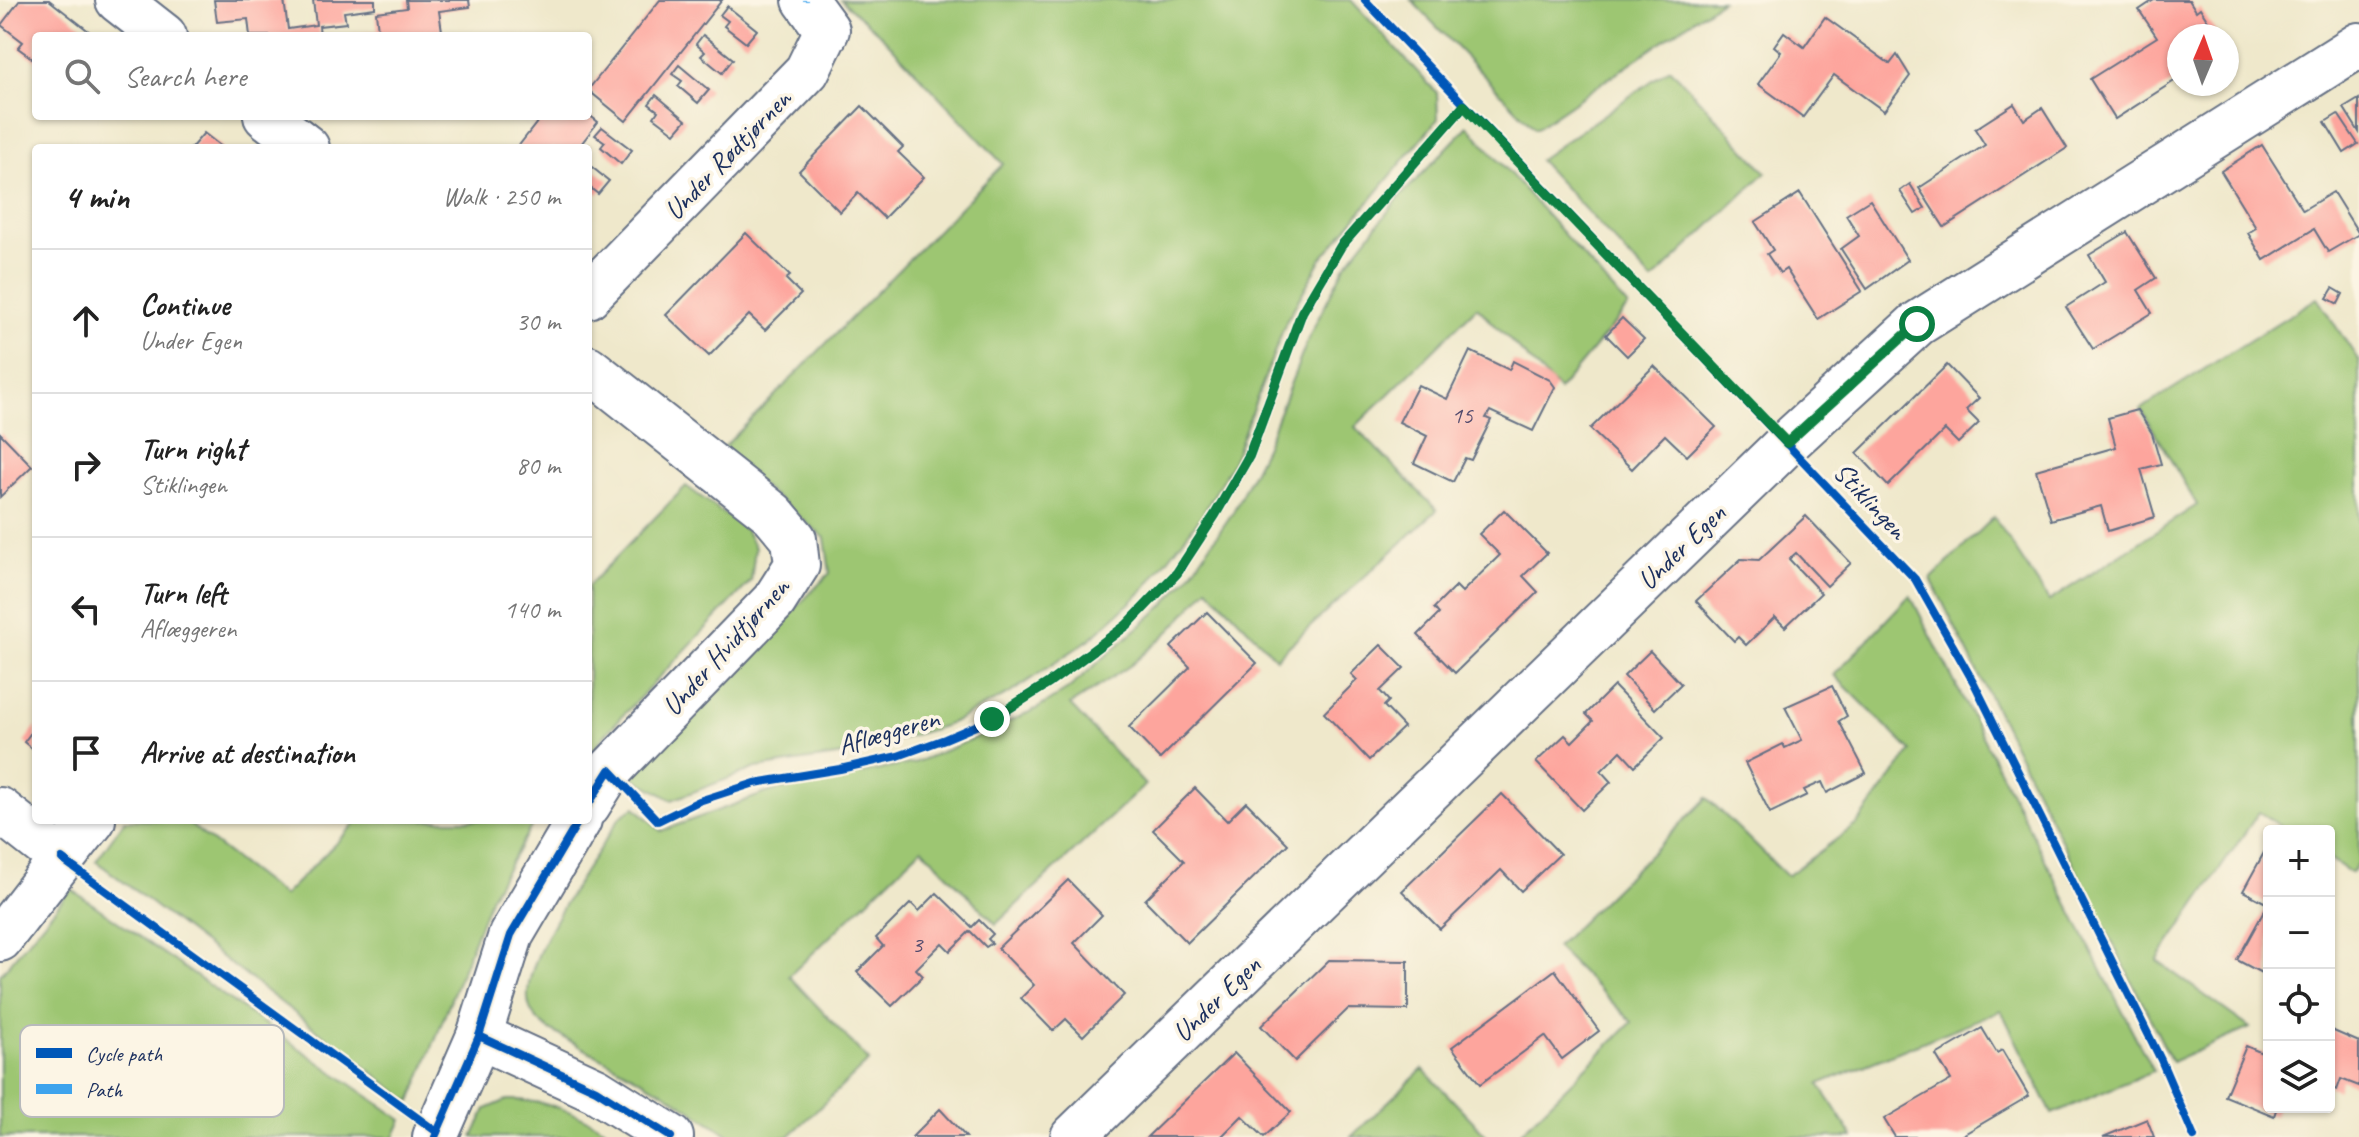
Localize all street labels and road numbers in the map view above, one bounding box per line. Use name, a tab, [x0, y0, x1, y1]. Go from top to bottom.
street label: Under Rødtjørnen	[656, 81, 799, 227]
street label: Stiklingen	[1826, 454, 1916, 547]
street label: Under Egen	[1630, 495, 1733, 597]
street label: Under Hvidtjørnen	[654, 569, 797, 723]
street label: Aflæggeren	[833, 700, 944, 763]
street label: Under Egen	[1165, 947, 1268, 1049]

